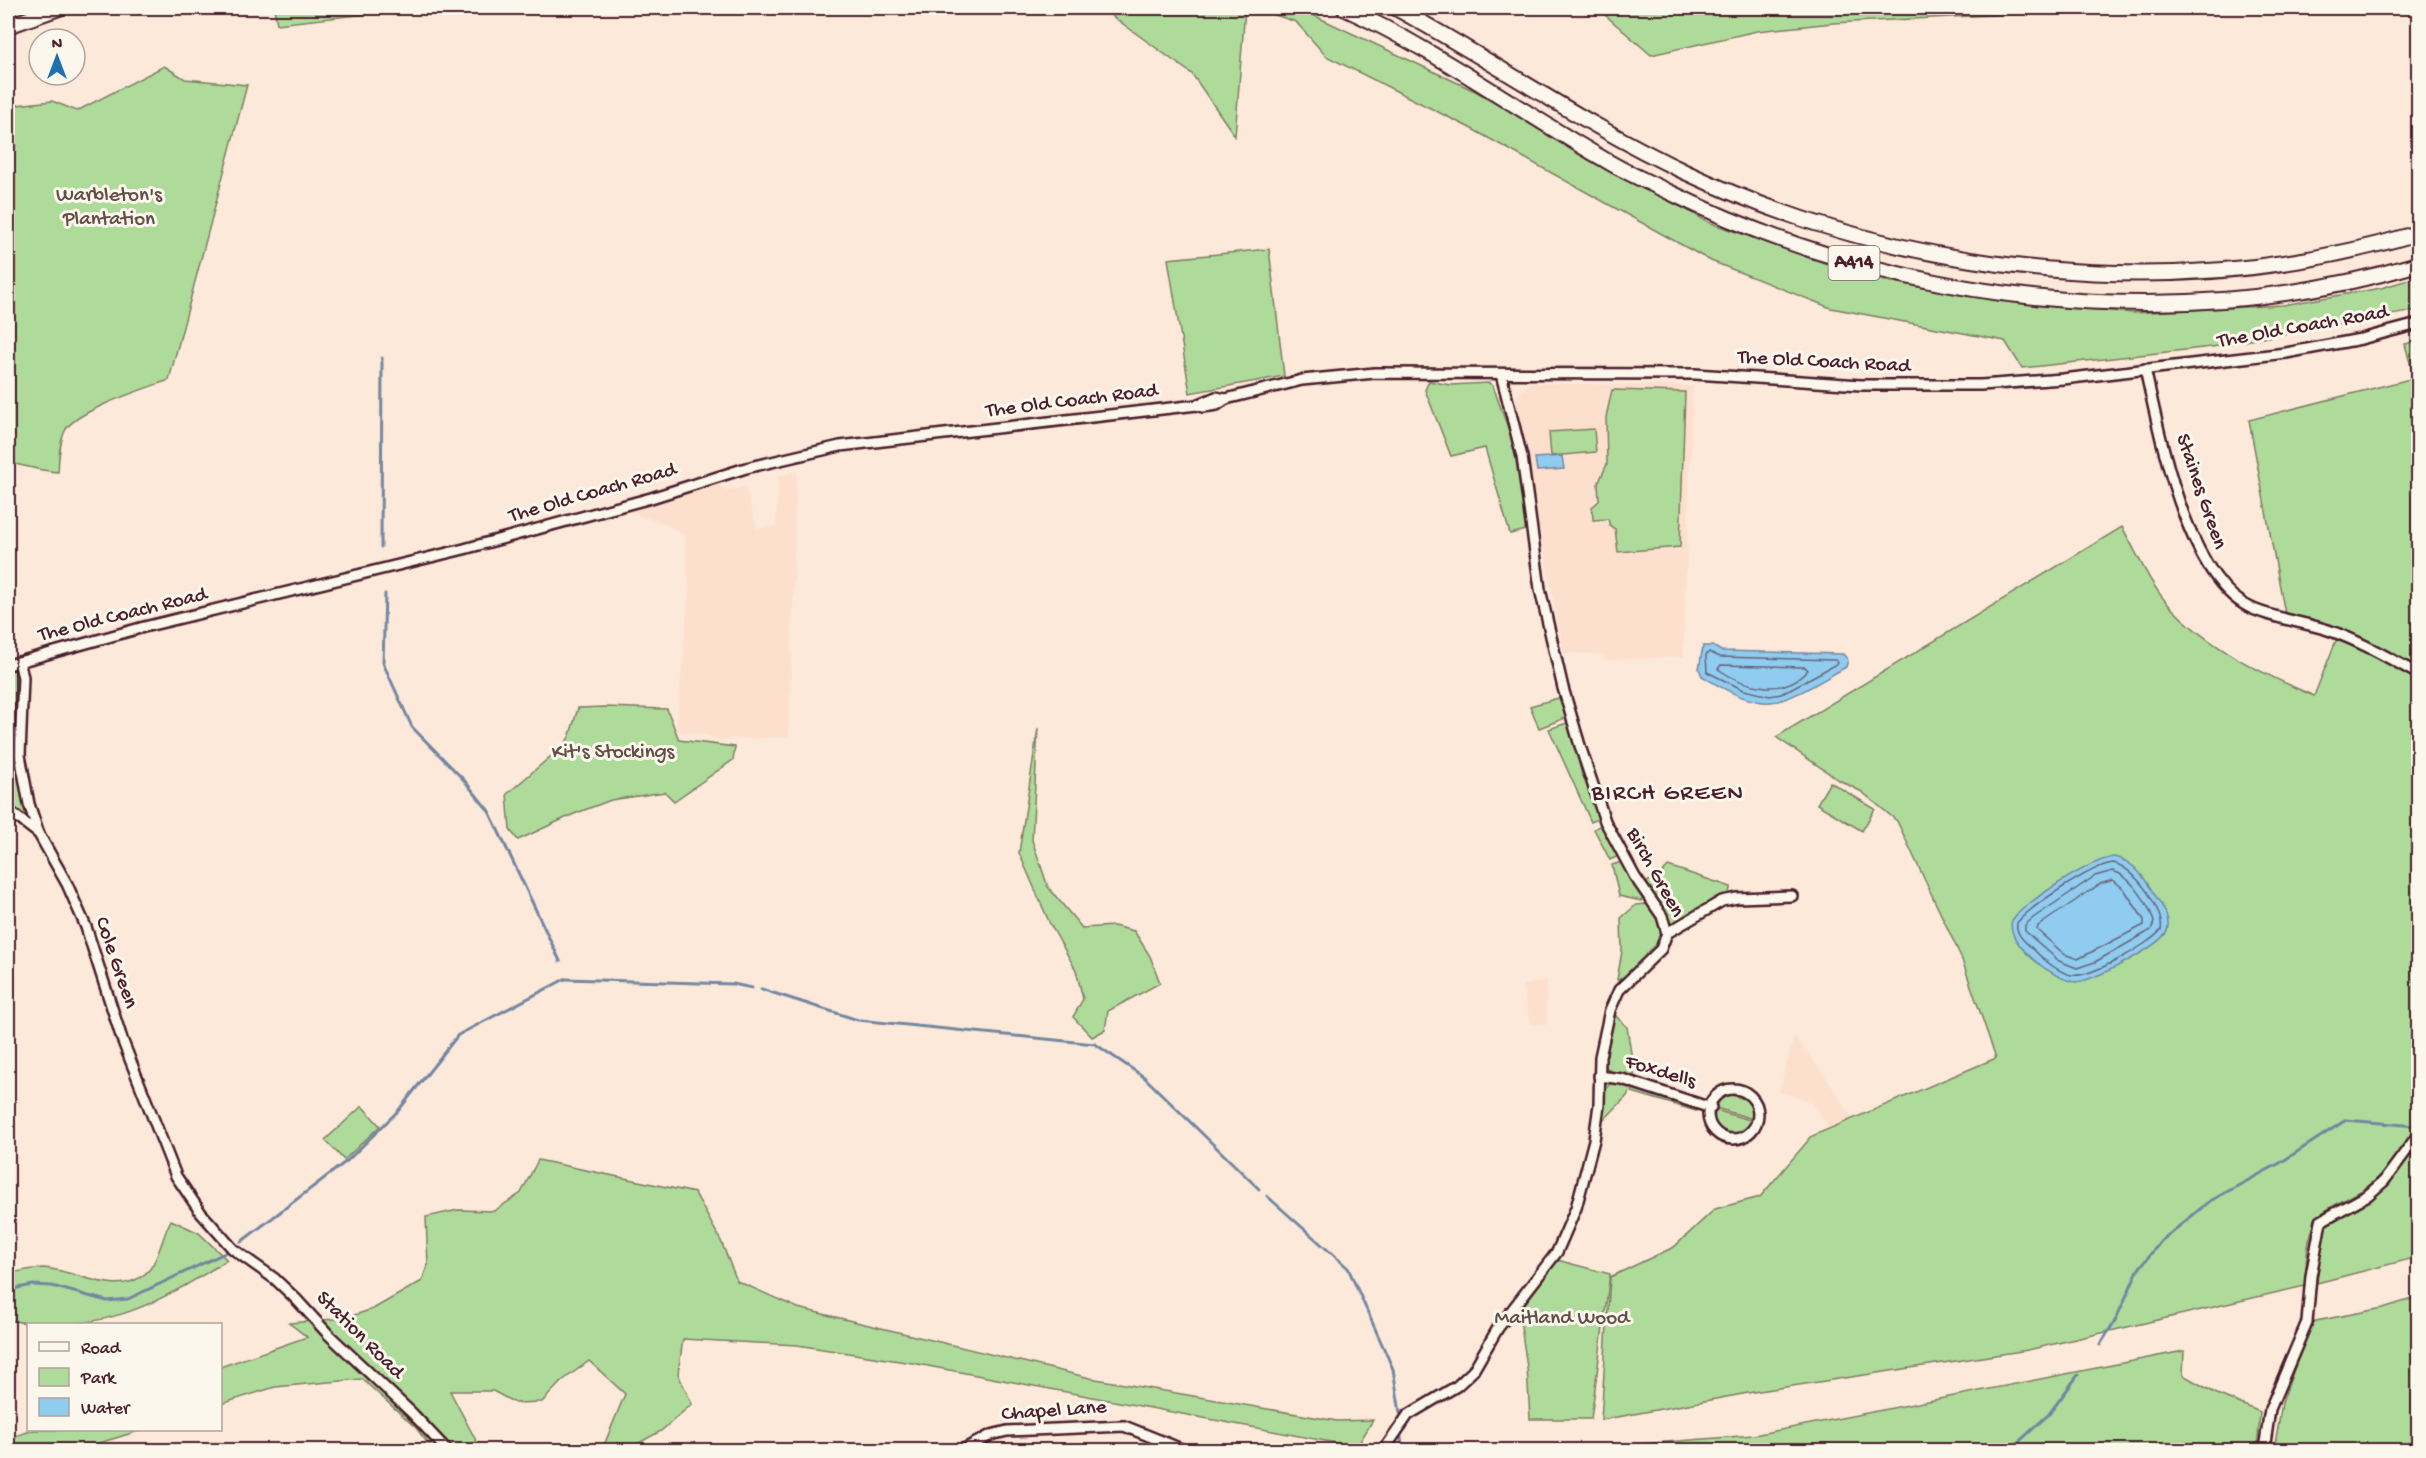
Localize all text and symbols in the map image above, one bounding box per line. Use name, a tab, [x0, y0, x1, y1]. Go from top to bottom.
north arrow	[27, 27, 87, 87]
text: N	[52, 36, 63, 55]
park label: Warbleton's Plantation	[56, 184, 163, 233]
road number: A414	[1828, 246, 1880, 280]
street label: The Old Coach Road	[2215, 300, 2392, 355]
street label: The Old Coach Road	[1736, 346, 1913, 380]
street label: The Old Coach Road	[984, 379, 1161, 425]
street label: Staines Green	[2169, 431, 2231, 553]
street label: The Old Coach Road	[505, 458, 681, 530]
street label: The Old Coach Road	[35, 583, 212, 649]
park label: Kit's Stockings	[552, 741, 676, 766]
district label: BIRCH GREEN	[1591, 780, 1744, 809]
street label: Birch Green	[1619, 823, 1689, 922]
street label: Cole Green	[88, 914, 142, 1012]
street label: Foxdells	[1621, 1050, 1700, 1096]
street label: Station Road	[310, 1287, 410, 1387]
park label: Maitland Wood	[1495, 1307, 1631, 1332]
legend	[27, 1323, 222, 1431]
text: Road	[81, 1339, 122, 1360]
text: Park	[80, 1369, 117, 1390]
street label: Chapel Lane	[1001, 1396, 1109, 1428]
text: Water	[81, 1399, 131, 1420]

